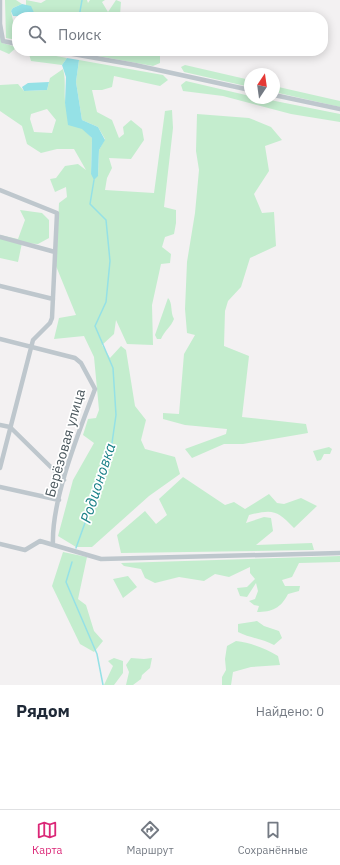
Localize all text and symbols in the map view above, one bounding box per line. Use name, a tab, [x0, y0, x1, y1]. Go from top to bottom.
search box	[12, 12, 328, 56]
icon: search	[26, 23, 48, 45]
text: Поиск	[58, 25, 101, 44]
north arrow	[244, 68, 280, 104]
street label: Берёзовая улица	[41, 386, 89, 499]
water label: Родионовка	[76, 440, 119, 525]
text: Рядом	[16, 700, 70, 722]
text: Найдено: 0	[256, 703, 324, 720]
tab: Карта	[32, 819, 62, 857]
tab: Маршрут	[127, 819, 174, 857]
tab: Сохранённые	[238, 819, 308, 857]

